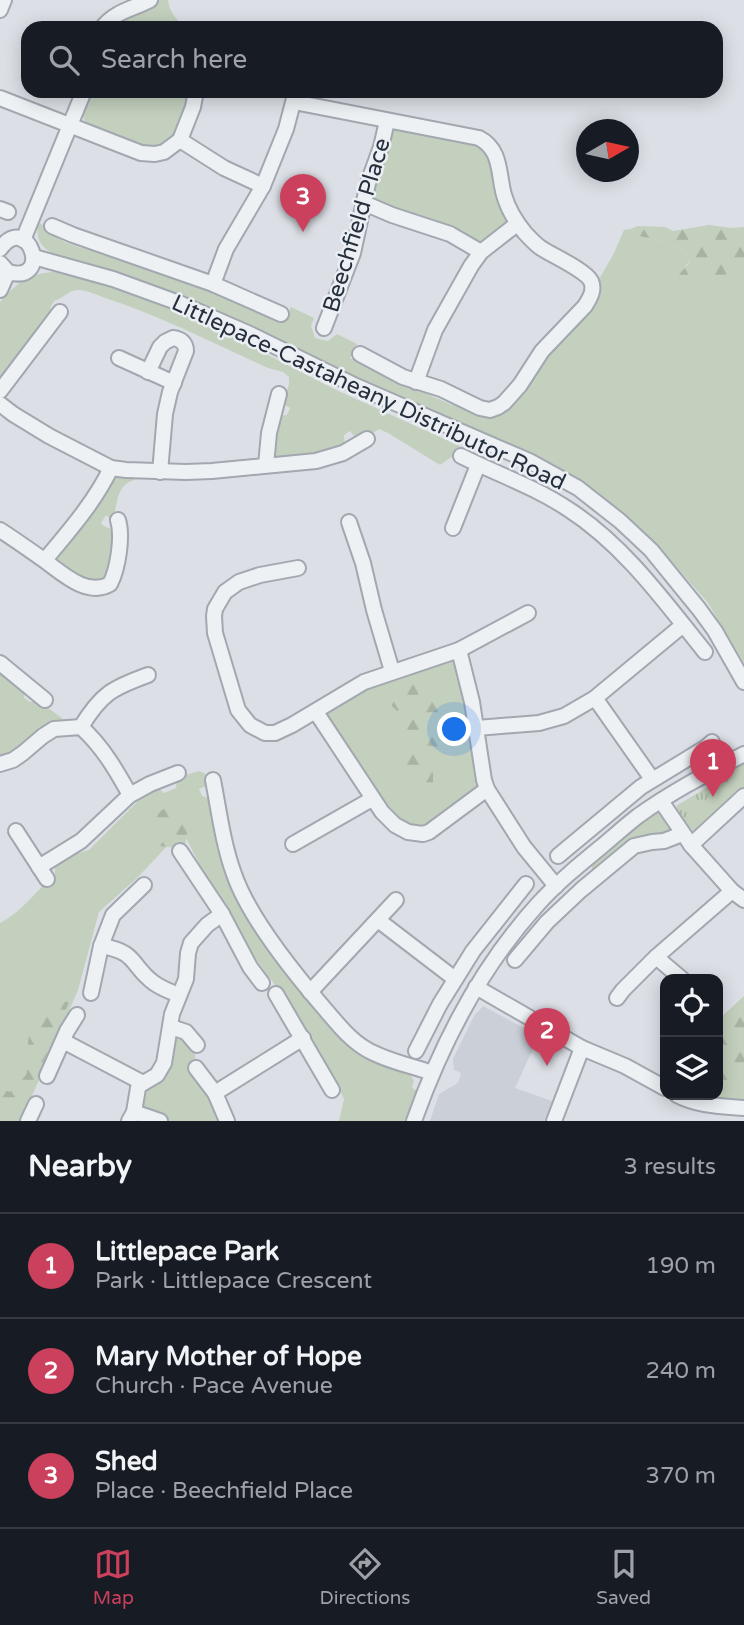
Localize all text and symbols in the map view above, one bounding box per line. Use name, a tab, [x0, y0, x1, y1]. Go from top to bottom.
search box	[21, 21, 723, 98]
icon: search	[45, 41, 83, 79]
text: Search here	[101, 44, 247, 75]
north arrow	[576, 119, 639, 182]
street label: Beechfield Place	[317, 135, 397, 316]
pin: 3	[280, 174, 326, 232]
street label: Littlepace-Castaheany Distributor Road	[167, 289, 570, 497]
your location	[437, 712, 471, 746]
pin: 1	[690, 739, 736, 797]
map controls	[660, 974, 723, 1100]
button: locate	[660, 974, 723, 1037]
pin: 2	[524, 1008, 570, 1066]
button: layers	[660, 1037, 723, 1100]
text: Nearby	[28, 1148, 132, 1185]
text: 3 results	[623, 1153, 716, 1181]
text: Littlepace Park	[95, 1236, 279, 1267]
text: 1	[44, 1252, 58, 1280]
text: 190 m	[646, 1252, 716, 1280]
text: Park · Littlepace Crescent	[95, 1267, 372, 1295]
text: Mary Mother of Hope	[95, 1341, 362, 1372]
text: 2	[44, 1357, 58, 1385]
text: 240 m	[646, 1357, 716, 1385]
text: Church · Pace Avenue	[95, 1372, 333, 1400]
text: Shed	[95, 1446, 158, 1477]
text: 3	[44, 1462, 58, 1490]
text: 370 m	[646, 1462, 716, 1490]
text: Place · Beechfield Place	[95, 1477, 353, 1505]
tab: Map	[93, 1545, 134, 1609]
tab: Directions	[320, 1545, 411, 1609]
tab: Saved	[596, 1545, 651, 1609]

